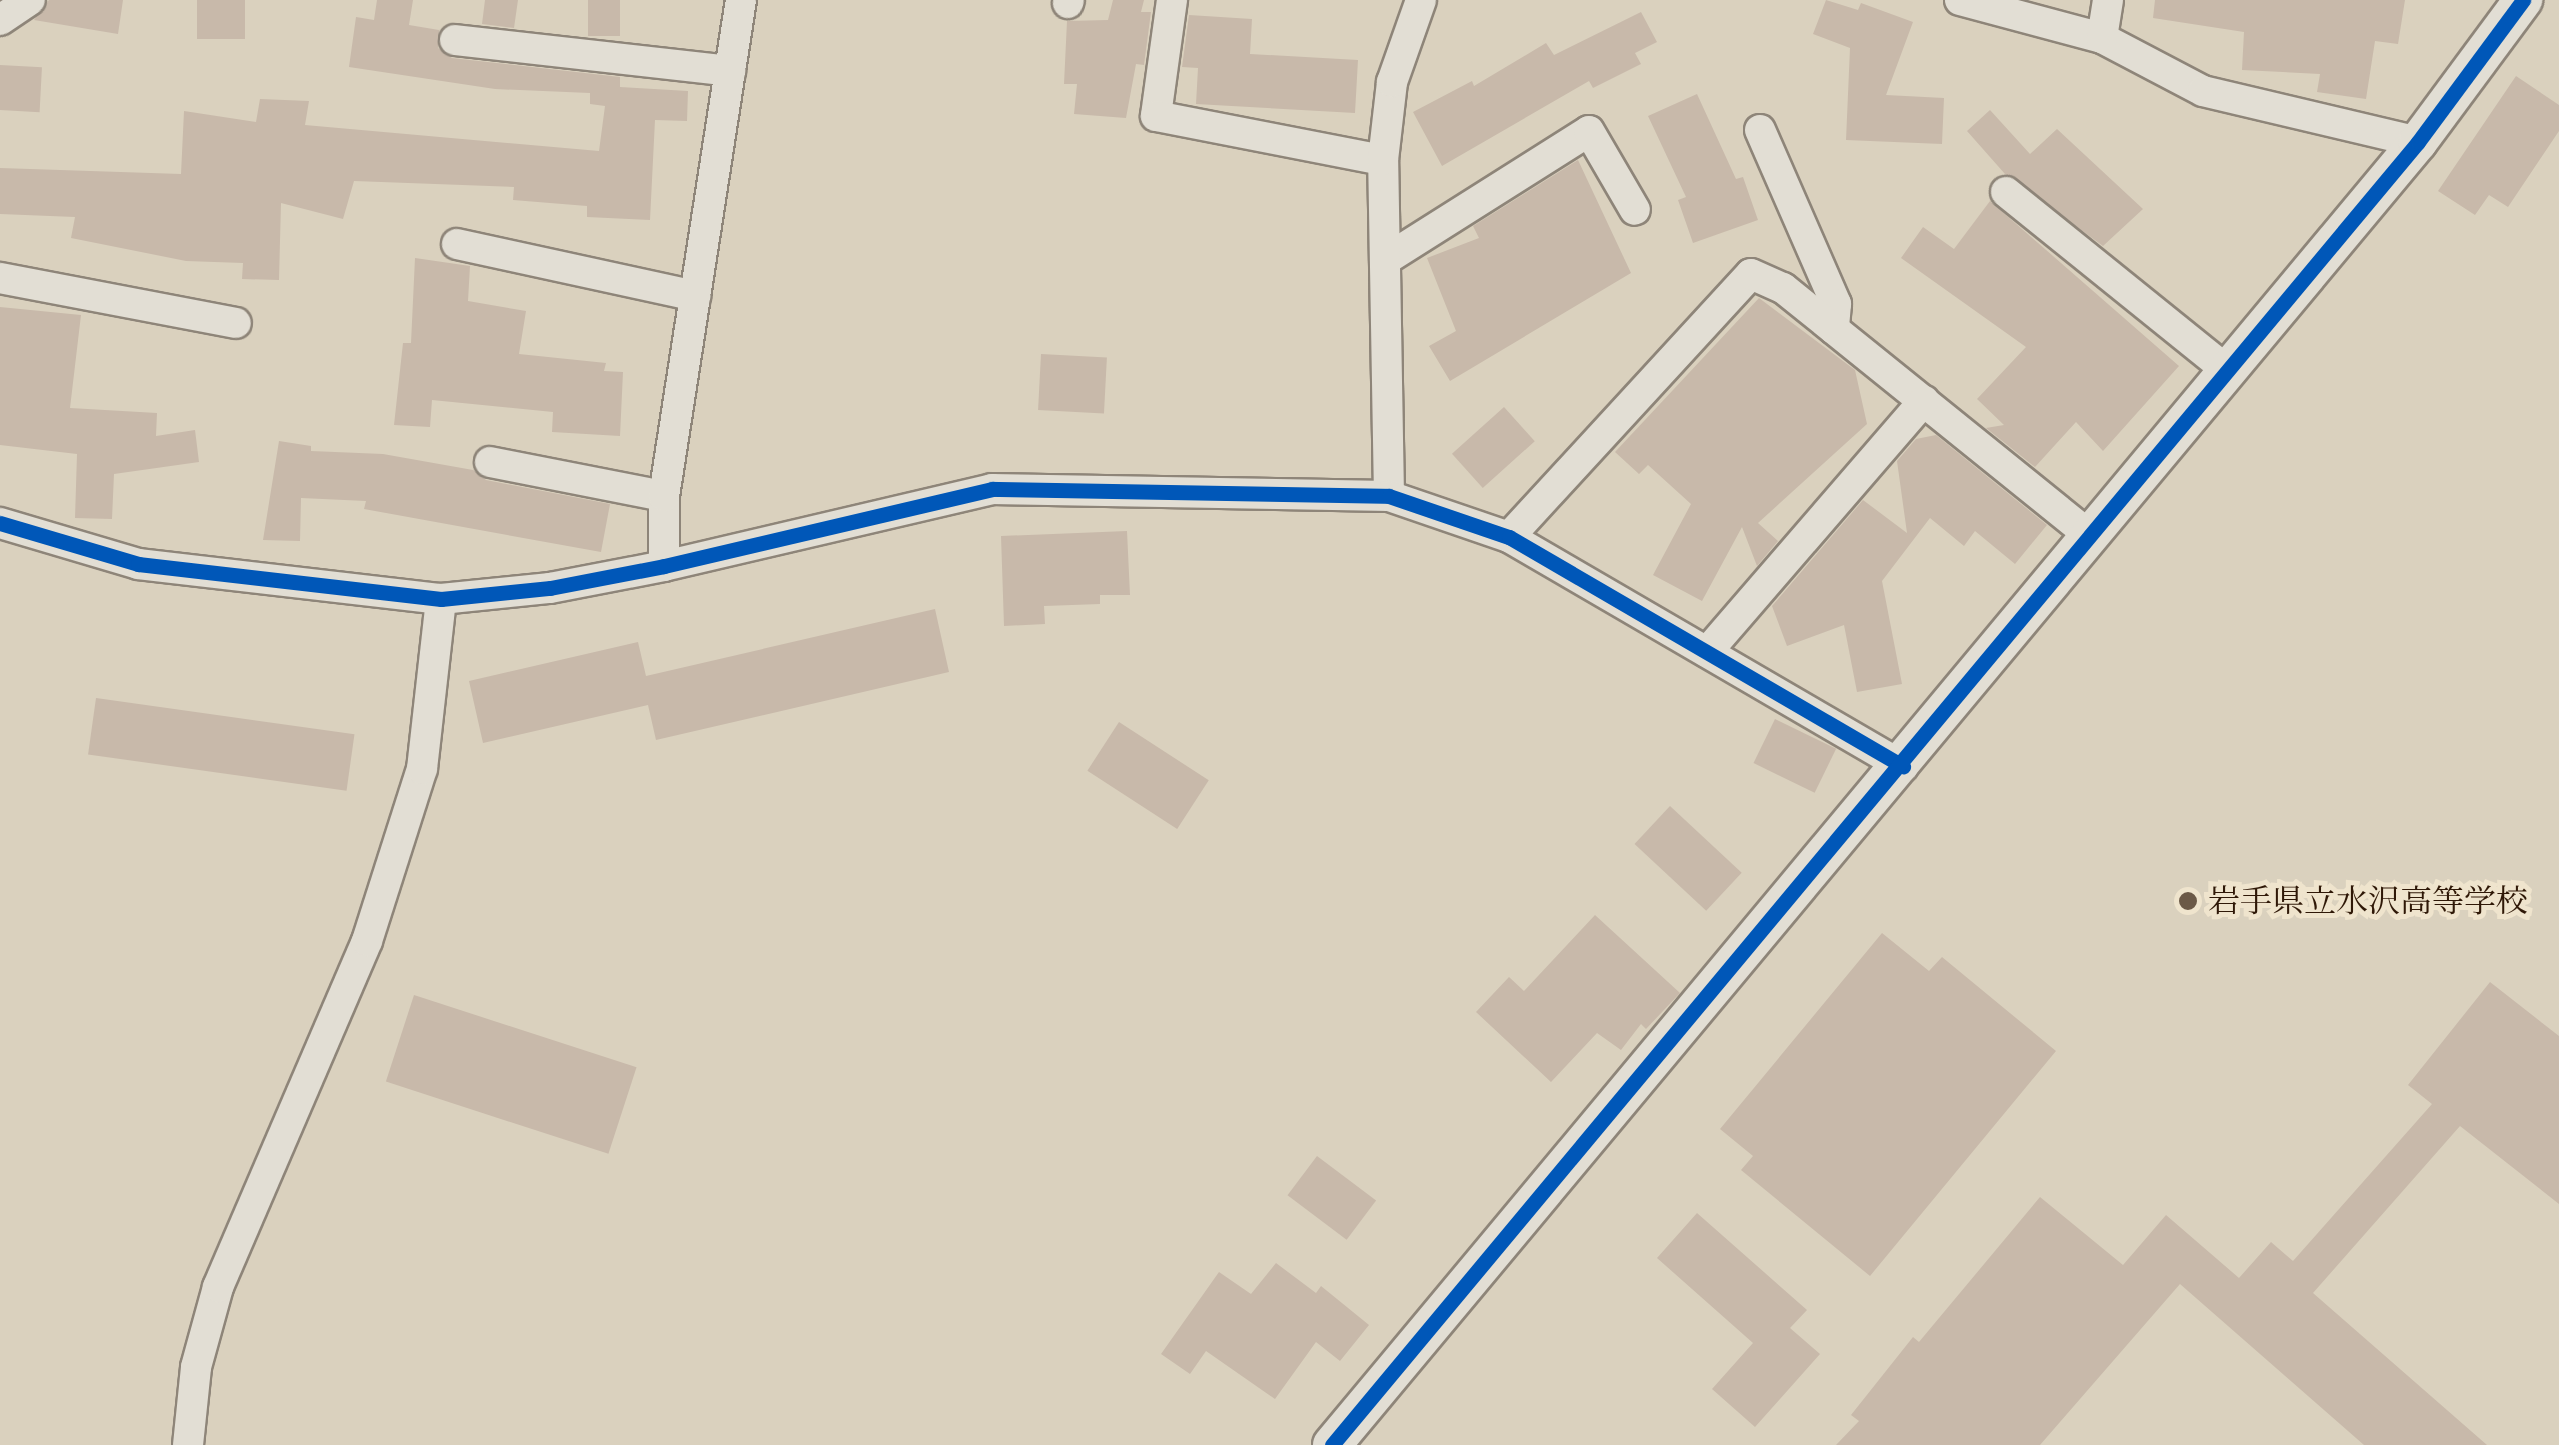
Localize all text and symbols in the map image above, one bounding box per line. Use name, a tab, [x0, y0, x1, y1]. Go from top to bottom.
place label: 岩手県立水沢高等学校	[2208, 882, 2528, 920]
marker: 岩手県立水沢高等学校	[2177, 890, 2199, 912]

